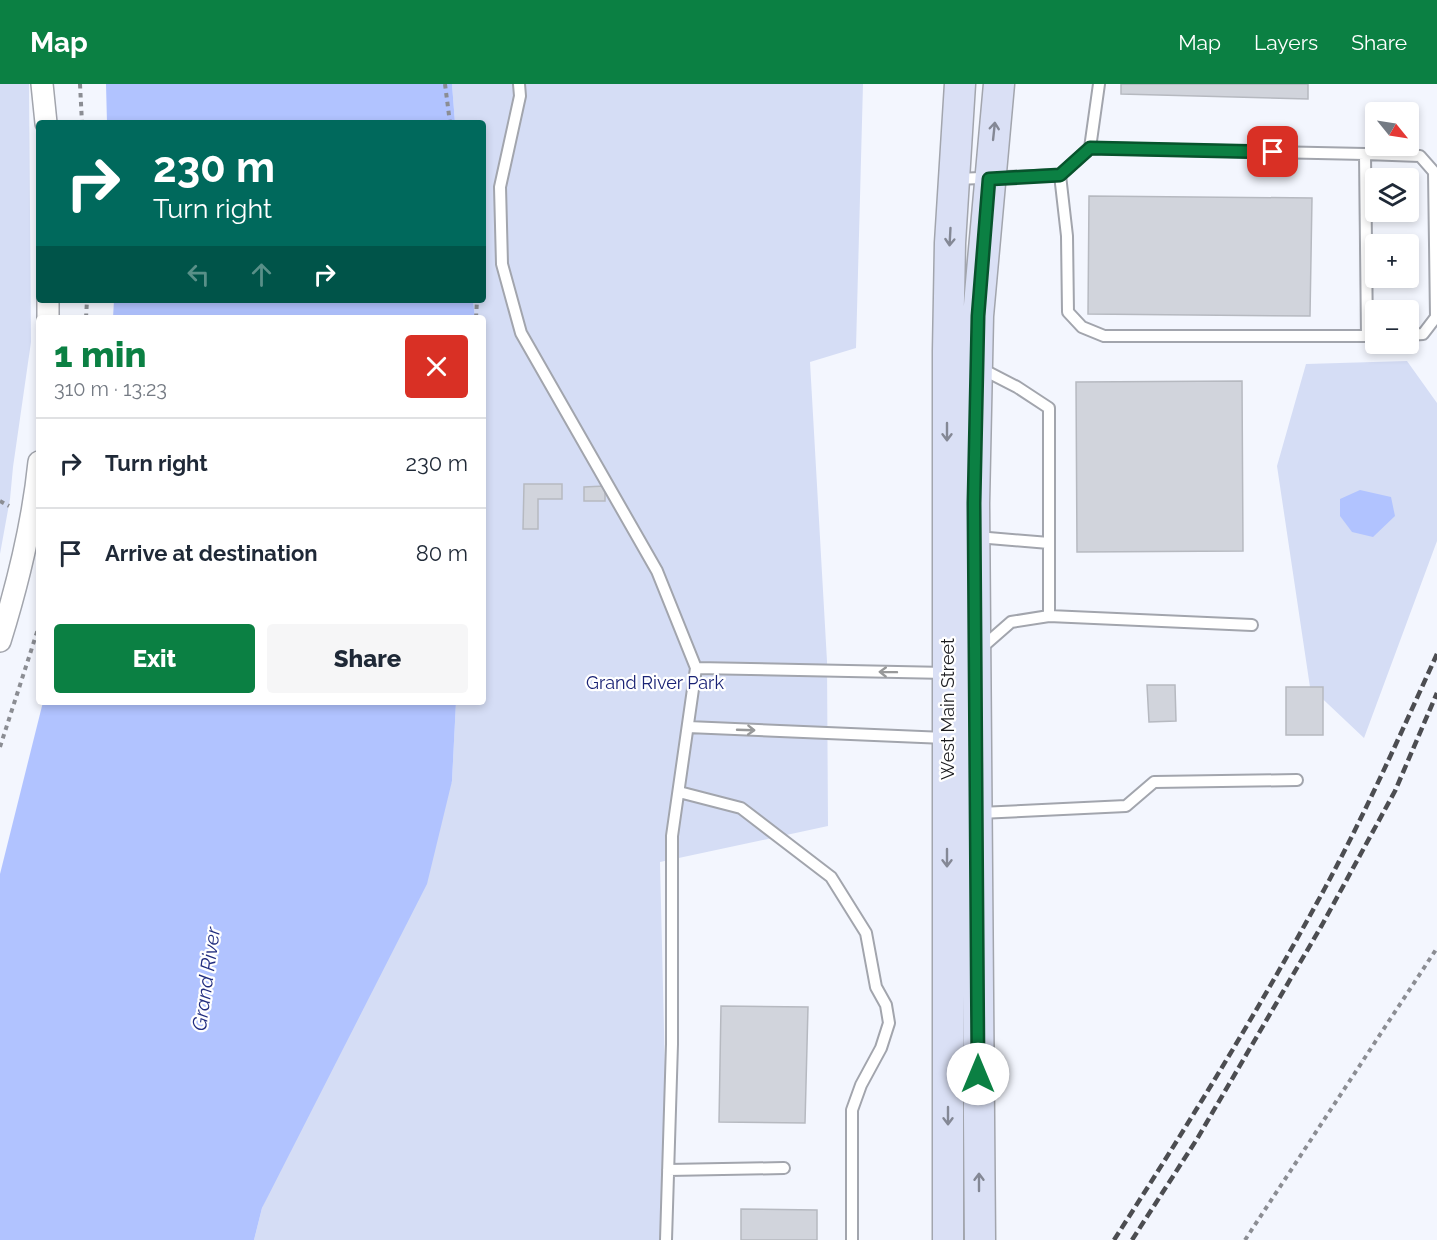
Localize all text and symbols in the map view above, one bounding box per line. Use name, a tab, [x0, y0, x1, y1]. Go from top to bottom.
text: Map	[30, 26, 88, 59]
text: Map	[1178, 30, 1221, 55]
text: Layers	[1254, 30, 1318, 55]
text: Share	[1351, 30, 1407, 55]
north arrow	[1365, 102, 1419, 156]
map controls	[1365, 102, 1419, 354]
one-way arrow	[989, 122, 1000, 142]
pin	[1247, 126, 1298, 177]
icon: arrive	[1256, 135, 1289, 168]
text: 230 m	[153, 143, 275, 192]
icon: right	[54, 144, 132, 222]
button: layers	[1365, 168, 1419, 222]
text: Turn right	[153, 193, 272, 224]
one-way arrow	[945, 227, 956, 247]
button: +	[1365, 234, 1419, 288]
icon: left	[182, 258, 215, 291]
icon: ahead	[245, 258, 278, 291]
icon: right	[308, 258, 341, 291]
button: −	[1365, 300, 1419, 354]
text: 1 min	[54, 333, 146, 375]
button: close	[405, 335, 468, 398]
text: 310 m · 13:23	[54, 377, 167, 401]
one-way arrow	[941, 422, 953, 442]
icon: right	[54, 447, 87, 480]
text: Turn right	[105, 450, 208, 476]
text: 230 m	[405, 450, 468, 476]
icon: arrive	[54, 537, 87, 570]
text: Arrive at destination	[105, 540, 318, 566]
text: 80 m	[416, 540, 468, 566]
button: Exit	[54, 624, 255, 693]
button: Share	[267, 624, 468, 693]
street label: West Main Street	[937, 638, 958, 780]
one-way arrow	[879, 666, 899, 677]
park label: Grand River Park	[586, 672, 724, 693]
one-way arrow	[736, 724, 756, 735]
one-way arrow	[941, 848, 953, 868]
water label: Grand River	[187, 925, 225, 1032]
position arrow	[946, 1042, 1010, 1106]
one-way arrow	[942, 1106, 954, 1126]
one-way arrow	[973, 1172, 985, 1192]

